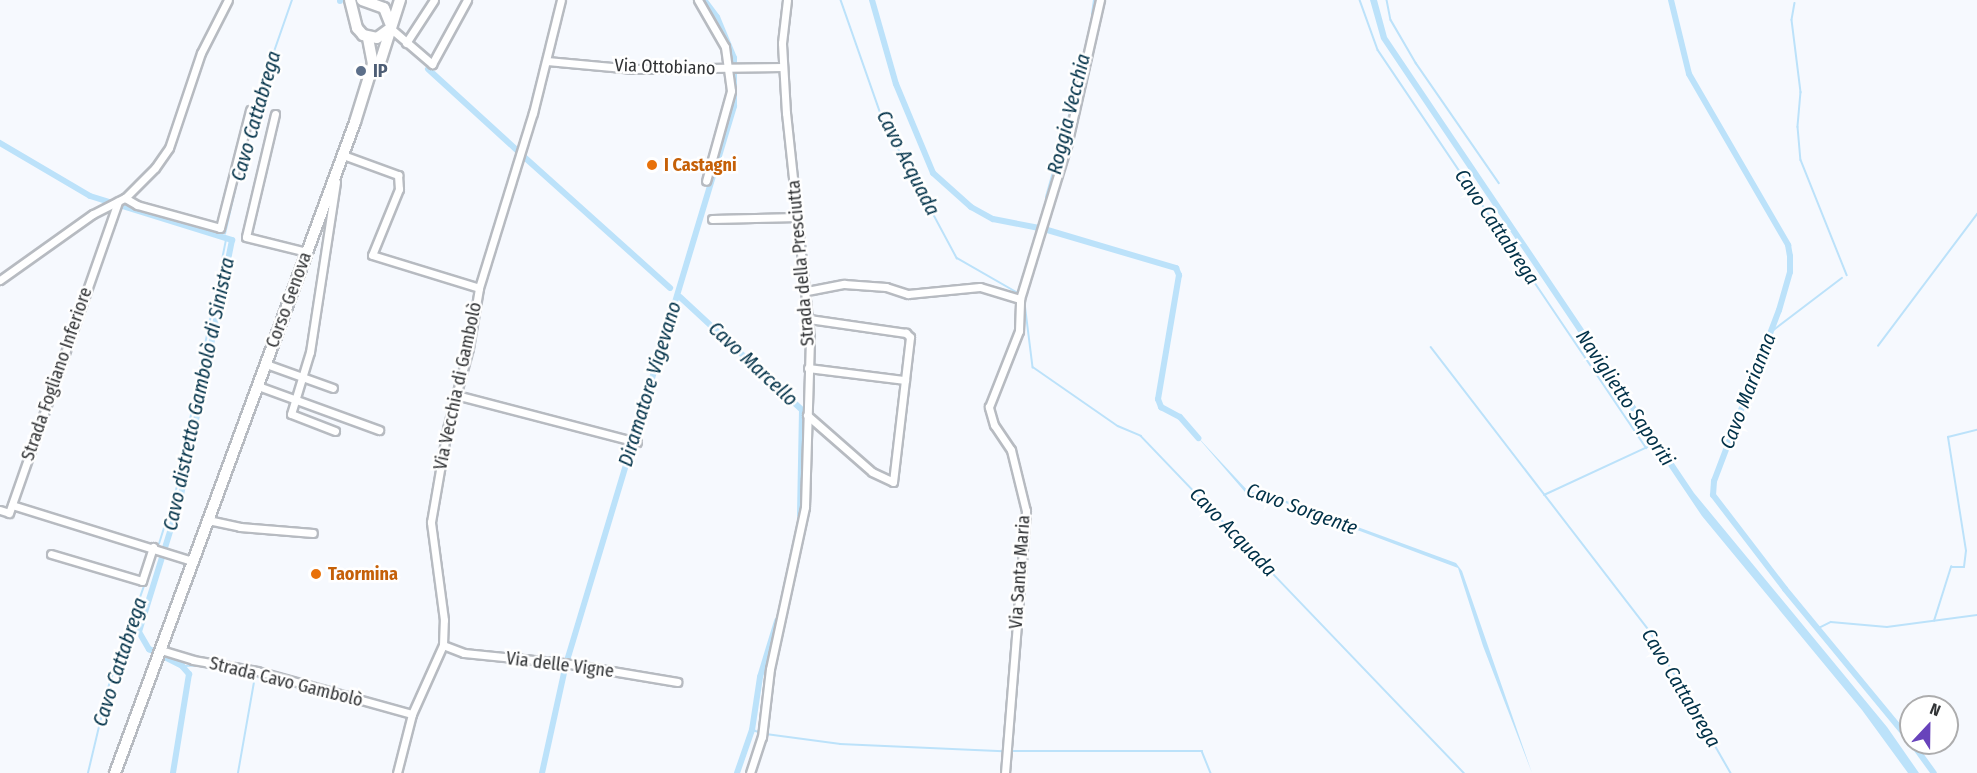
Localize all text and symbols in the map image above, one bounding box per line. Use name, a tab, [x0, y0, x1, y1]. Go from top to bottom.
water label: Cavo Cattabrega	[226, 48, 286, 184]
water label: Roggia Vecchia	[1042, 51, 1096, 177]
street label: Via Ottobiano	[614, 54, 716, 80]
place label: IP	[373, 60, 388, 82]
marker: IP	[354, 64, 368, 78]
water label: Cavo Acquada	[871, 106, 945, 220]
place label: I Castagni	[664, 154, 737, 176]
marker: I Castagni	[645, 158, 659, 172]
water label: Cavo Cattabrega	[1450, 165, 1544, 289]
street label: Strada della Presciutta	[783, 179, 819, 347]
street label: Corso Genova	[262, 249, 316, 351]
water label: Cavo distretto Gambolò di Sinistra	[158, 255, 240, 533]
street label: Strada Fogliano Inferiore	[17, 284, 97, 464]
water label: Diramatore Vigevano	[613, 299, 687, 469]
street label: Via Vecchia di Gambolò	[430, 300, 486, 472]
water label: Cavo Marcello	[703, 317, 803, 411]
water label: Naviglietto Saporiti	[1571, 325, 1679, 471]
water label: Cavo Marianna	[1715, 330, 1781, 452]
water label: Cavo Sorgente	[1243, 478, 1361, 540]
water label: Cavo Acquada	[1185, 482, 1281, 582]
street label: Via Santa Maria	[1005, 514, 1035, 630]
place label: Taormina	[328, 563, 398, 585]
marker: Taormina	[309, 567, 323, 581]
water label: Cavo Cattabrega	[88, 595, 152, 729]
water label: Cavo Cattabrega	[1636, 624, 1726, 752]
street label: Via delle Vigne	[505, 648, 615, 682]
street label: Strada Cavo Gambolò	[207, 652, 365, 712]
north arrow	[1899, 695, 1959, 755]
text: N	[1927, 699, 1943, 720]

